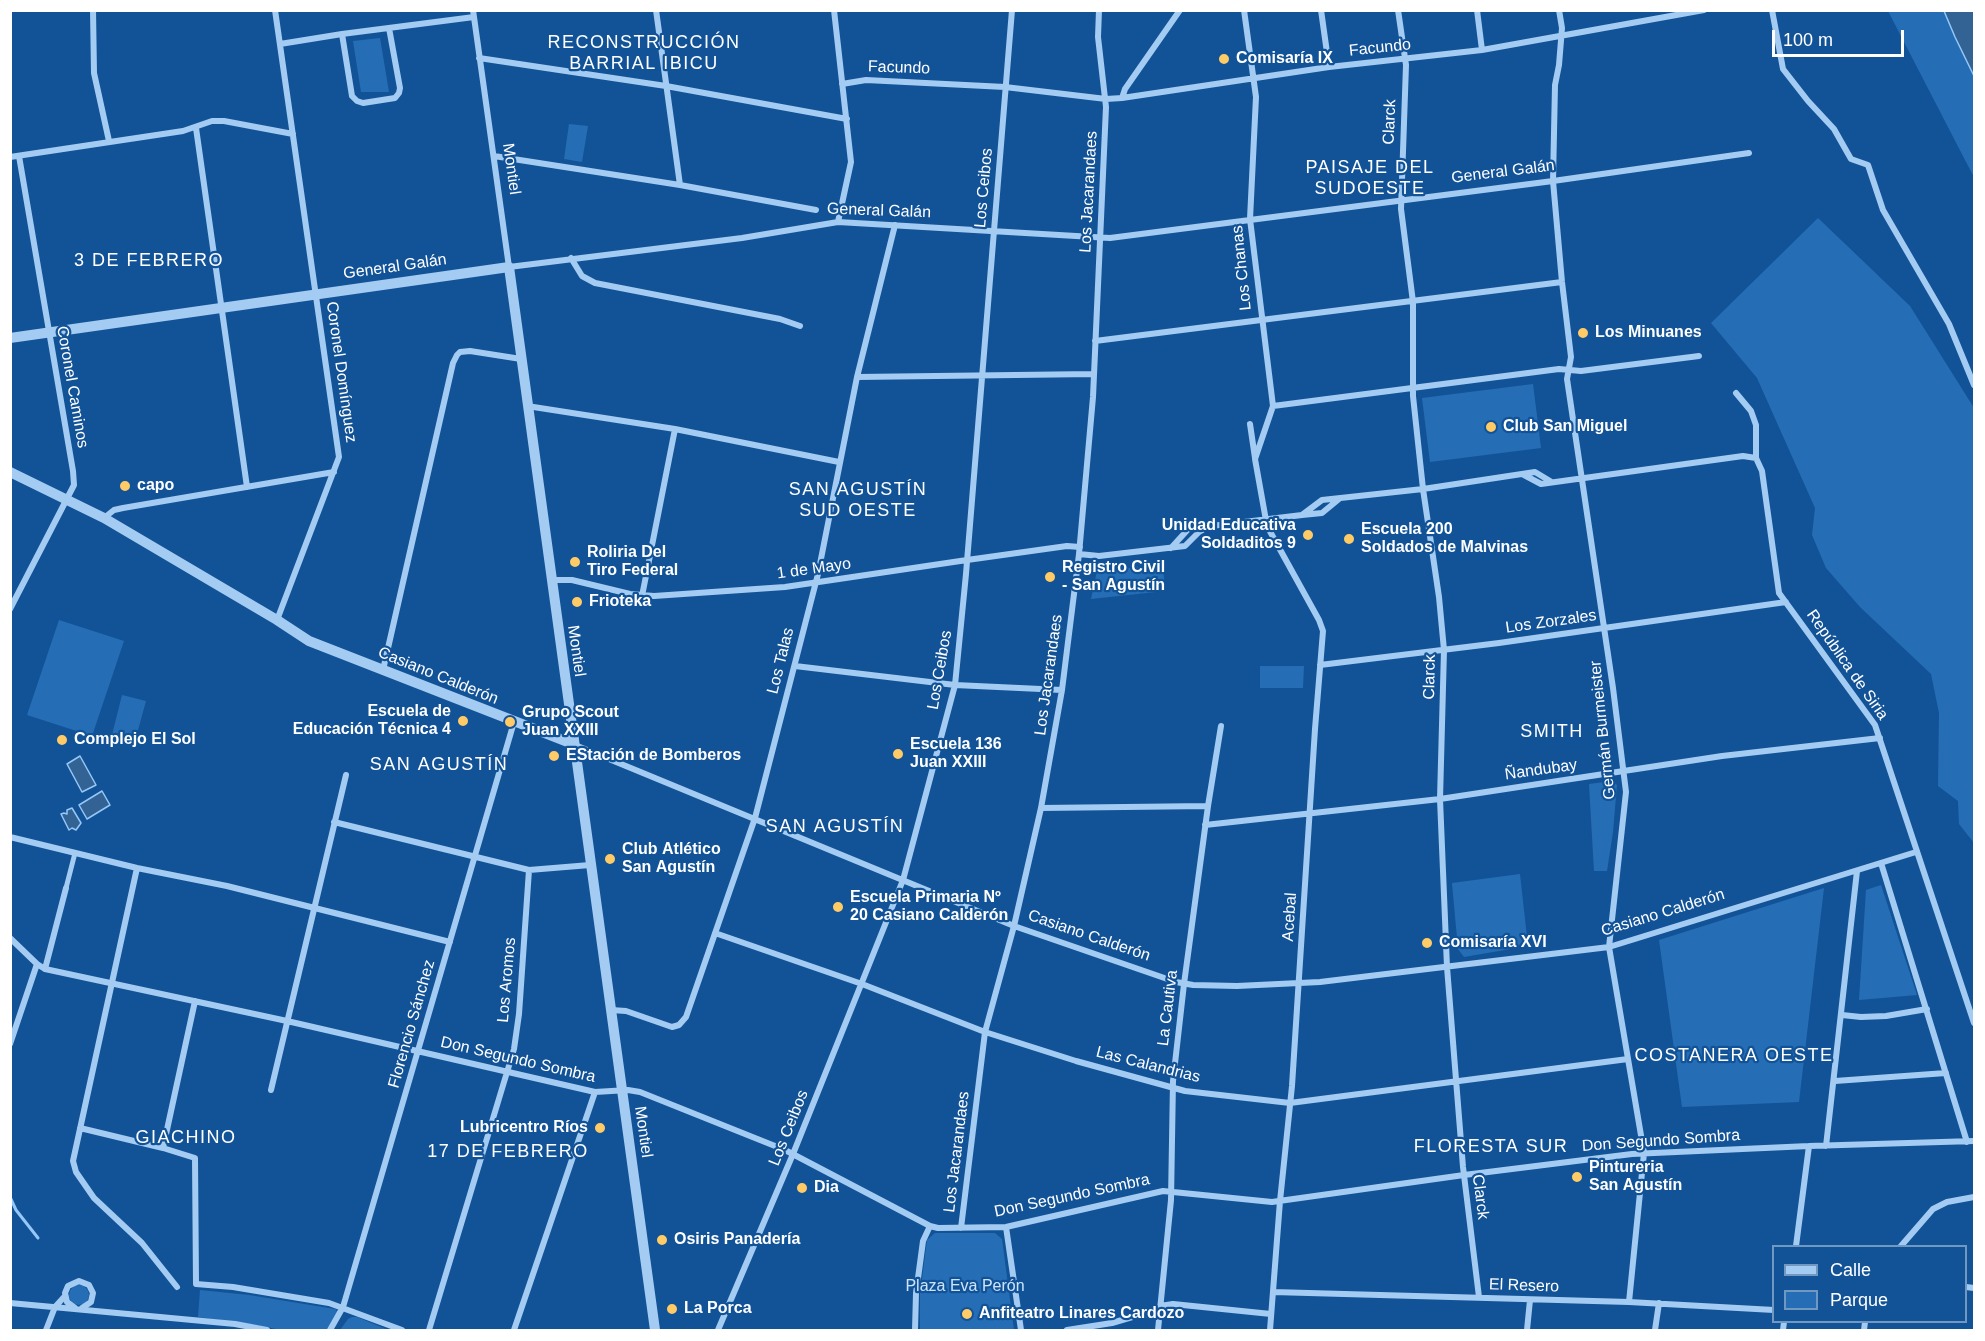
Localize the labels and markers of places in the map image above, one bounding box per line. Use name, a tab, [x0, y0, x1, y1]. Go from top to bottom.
place label: Comisaría IX	[1236, 49, 1333, 69]
marker: Comisaría IX	[1217, 52, 1231, 66]
place label: Los Minuanes	[1595, 323, 1702, 343]
marker: Los Minuanes	[1576, 326, 1590, 340]
place label: Club San Miguel	[1503, 417, 1627, 437]
marker: Club San Miguel	[1484, 420, 1498, 434]
place label: capo	[137, 476, 174, 496]
marker: capo	[118, 479, 132, 493]
place label: Unidad Educativa Soldaditos 9	[1162, 516, 1296, 554]
place label: Escuela 200 Soldados de Malvinas	[1361, 520, 1528, 558]
marker: Unidad Educativa Soldaditos 9	[1301, 528, 1315, 542]
marker: Escuela 200 Soldados de Malvinas	[1342, 532, 1356, 546]
place label: Roliria Del Tiro Federal	[587, 543, 678, 581]
marker: Roliria Del Tiro Federal	[568, 555, 582, 569]
place label: Registro Civil - San Agustín	[1062, 558, 1165, 596]
marker: Registro Civil - San Agustín	[1043, 570, 1057, 584]
place label: Frioteka	[589, 592, 651, 612]
marker: Frioteka	[570, 595, 584, 609]
place label: Escuela de Educación Técnica 4	[293, 702, 451, 740]
place label: Grupo Scout Juan XXIII	[522, 703, 619, 741]
marker: Escuela de Educación Técnica 4	[456, 714, 470, 728]
marker: Grupo Scout Juan XXIII	[503, 715, 517, 729]
place label: Complejo El Sol	[74, 730, 196, 750]
marker: Complejo El Sol	[55, 733, 69, 747]
place label: Escuela 136 Juan XXIII	[910, 735, 1002, 773]
place label: EStación de Bomberos	[566, 746, 741, 766]
marker: Escuela 136 Juan XXIII	[891, 747, 905, 761]
marker: EStación de Bomberos	[547, 749, 561, 763]
place label: Club Atlético San Agustín	[622, 840, 721, 878]
marker: Club Atlético San Agustín	[603, 852, 617, 866]
place label: Escuela Primaria Nº 20 Casiano Calderón	[850, 888, 1008, 926]
marker: Escuela Primaria Nº 20 Casiano Calderón	[831, 900, 845, 914]
place label: Comisaría XVI	[1439, 933, 1547, 953]
marker: Comisaría XVI	[1420, 936, 1434, 950]
place label: Lubricentro Ríos	[460, 1118, 588, 1138]
marker: Lubricentro Ríos	[593, 1121, 607, 1135]
place label: Pintureria San Agustín	[1589, 1158, 1682, 1196]
marker: Pintureria San Agustín	[1570, 1170, 1584, 1184]
place label: Dia	[814, 1178, 839, 1198]
marker: Dia	[795, 1181, 809, 1195]
place label: Osiris Panadería	[674, 1230, 800, 1250]
marker: Osiris Panadería	[655, 1233, 669, 1247]
place label: La Porca	[684, 1299, 752, 1319]
marker: La Porca	[665, 1302, 679, 1316]
place label: Anfiteatro Linares Cardozo	[979, 1304, 1184, 1324]
marker: Anfiteatro Linares Cardozo	[960, 1307, 974, 1321]

